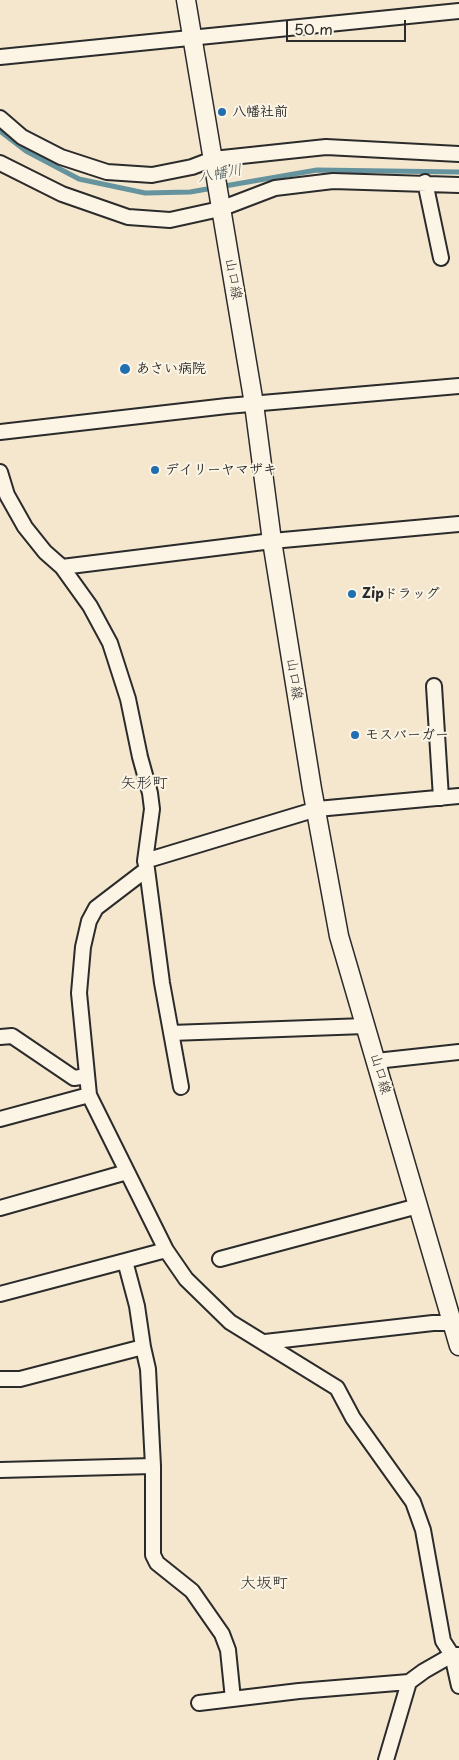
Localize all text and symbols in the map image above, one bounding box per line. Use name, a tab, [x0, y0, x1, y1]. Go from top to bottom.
scale bar	[289, 10, 409, 42]
text: 50 m	[294, 17, 333, 40]
place label: 八幡社前	[232, 104, 288, 120]
marker: 八幡社前	[216, 106, 228, 118]
water label: 八幡川	[196, 161, 244, 187]
street label: 山口線	[221, 257, 245, 301]
place label: あさい病院	[136, 361, 206, 377]
marker: あさい病院	[118, 362, 132, 376]
place label: デイリーヤマザキ	[165, 462, 277, 478]
marker: デイリーヤマザキ	[149, 464, 161, 476]
place label: Zipドラッグ	[362, 586, 440, 602]
marker: Zipドラッグ	[346, 588, 358, 600]
street label: 山口線	[282, 657, 306, 701]
place label: モスバーガー	[365, 727, 449, 743]
marker: モスバーガー	[349, 729, 361, 741]
district label: 矢形町	[120, 774, 168, 794]
street label: 山口線	[366, 1051, 394, 1097]
district label: 大坂町	[240, 1574, 288, 1594]

